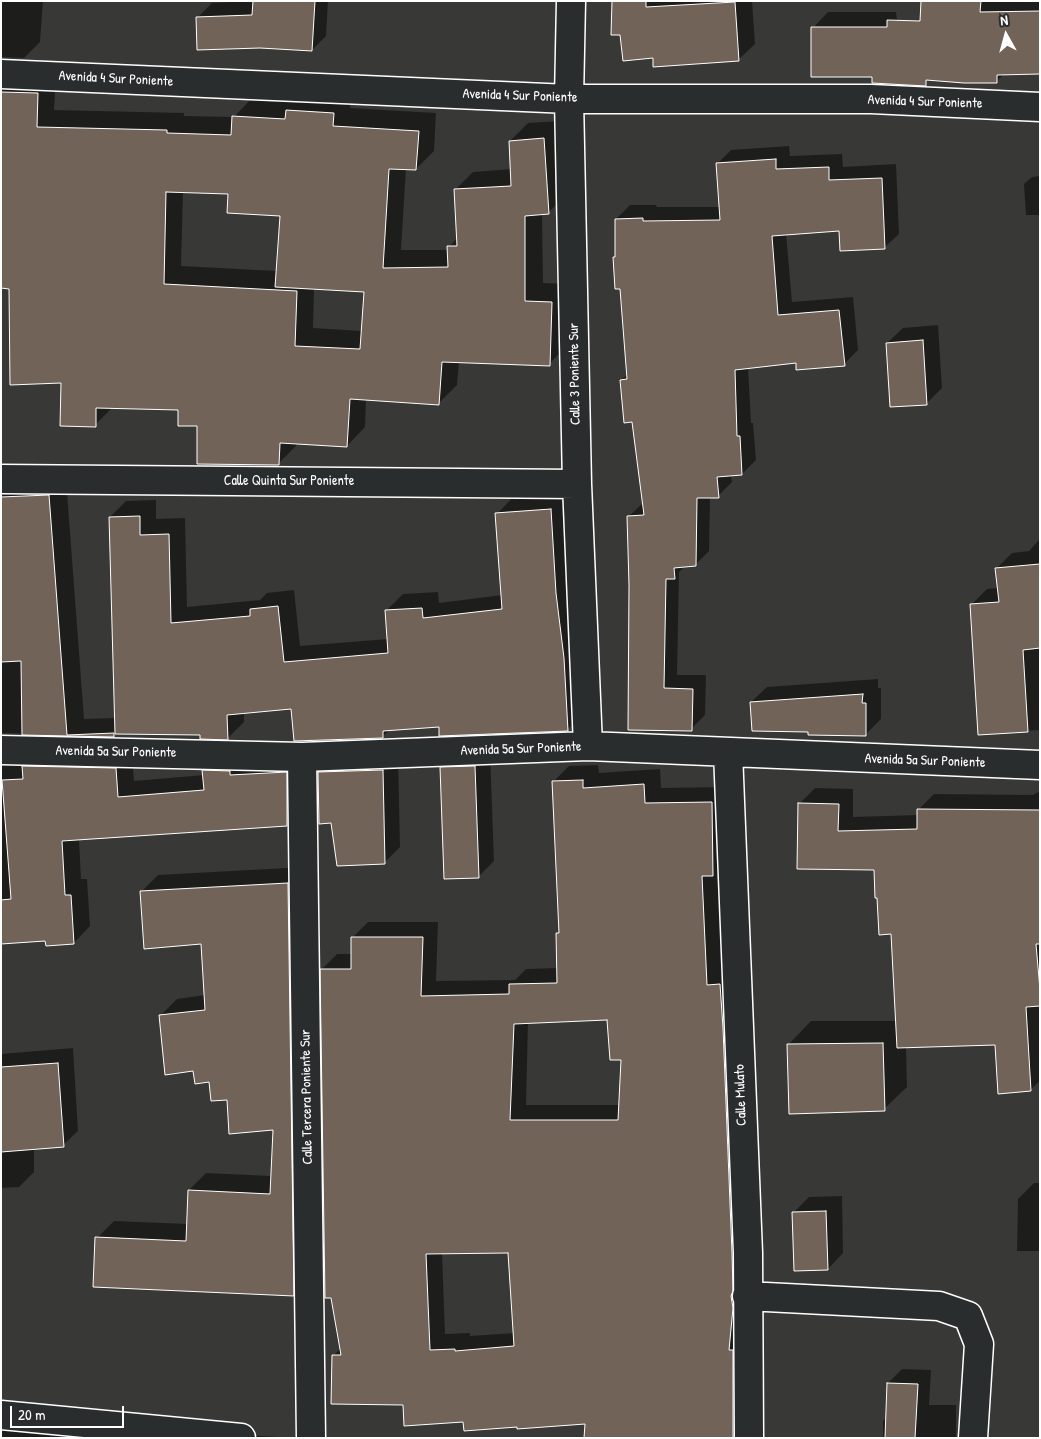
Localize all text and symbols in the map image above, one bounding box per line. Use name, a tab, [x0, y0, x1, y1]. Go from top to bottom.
north arrow	[981, 10, 1031, 60]
text: N	[999, 10, 1009, 29]
street label: Avenida 4 Sur Poniente	[58, 68, 174, 90]
street label: Avenida 4 Sur Poniente	[462, 86, 578, 106]
street label: Avenida 4 Sur Poniente	[867, 92, 983, 112]
street label: Calle 3 Poniente Sur	[566, 323, 584, 425]
street label: Calle Quinta Sur Poniente	[224, 473, 354, 489]
street label: Avenida 5a Sur Poniente	[460, 738, 582, 760]
street label: Avenida 5a Sur Poniente	[55, 743, 177, 761]
street label: Avenida 5a Sur Poniente	[864, 750, 986, 772]
street label: Calle Tercera Poniente Sur	[297, 1029, 317, 1165]
street label: Calle Mulato	[732, 1064, 750, 1126]
scale bar	[12, 1396, 126, 1428]
text: 20 m	[18, 1404, 45, 1425]

